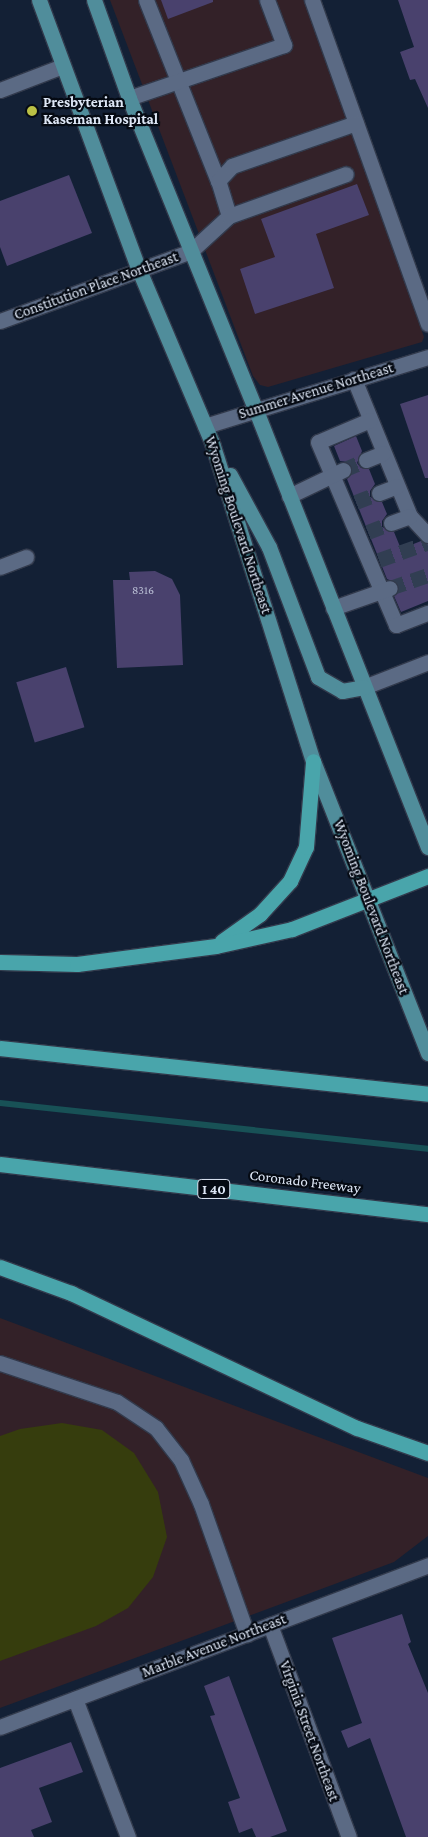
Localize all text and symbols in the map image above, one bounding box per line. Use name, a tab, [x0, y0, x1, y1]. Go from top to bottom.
place label: Presbyterian Kaseman Hospital	[43, 93, 158, 128]
marker: Presbyterian Kaseman Hospital	[25, 104, 39, 118]
street label: Constitution Place Northeast	[12, 248, 180, 324]
street label: Summer Avenue Northeast	[236, 359, 396, 423]
street label: Wyoming Boulevard Northeast	[201, 434, 275, 616]
house number: 8316	[132, 584, 154, 598]
street label: Wyoming Boulevard Northeast	[329, 817, 413, 997]
street label: Coronado Freeway	[248, 1166, 362, 1198]
road number: I 40	[196, 1178, 232, 1200]
street label: Marble Avenue Northeast	[140, 1610, 288, 1682]
street label: Virginia Street Northeast	[275, 1658, 343, 1804]

